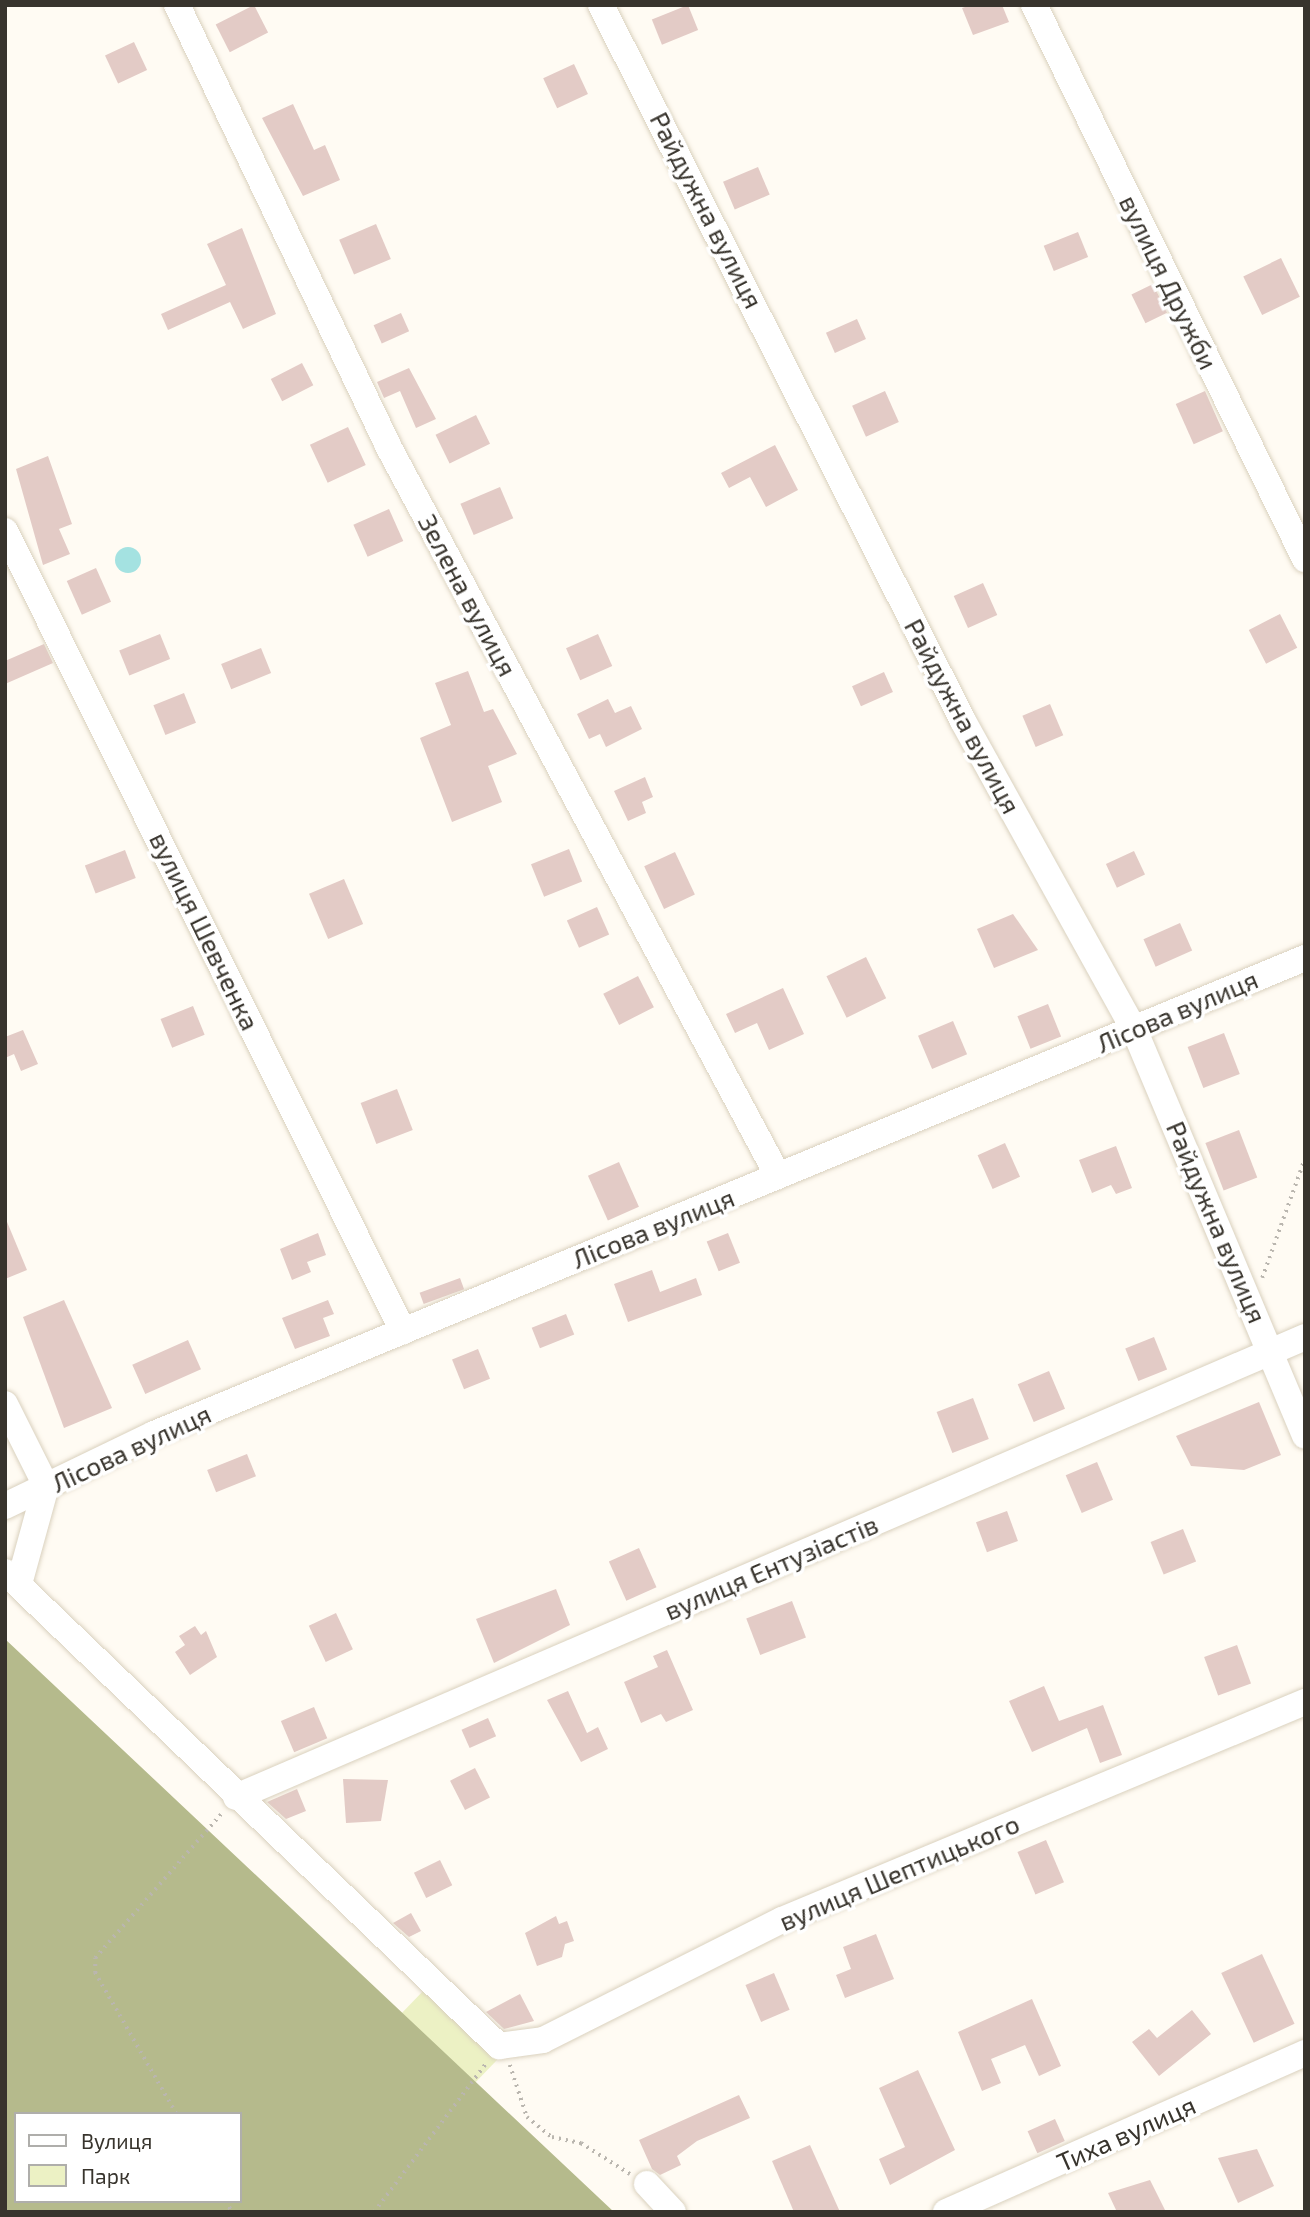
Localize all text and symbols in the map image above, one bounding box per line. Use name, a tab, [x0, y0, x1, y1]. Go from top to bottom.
street label: Райдужна вулиця	[644, 107, 770, 313]
street label: вулиця Дружби	[1113, 190, 1225, 374]
street label: Зелена вулиця	[412, 509, 524, 681]
street label: Райдужна вулиця	[898, 613, 1028, 819]
street label: вулиця Шевченка	[144, 827, 266, 1035]
street label: Лісова вулиця	[1092, 963, 1262, 1059]
street label: Райдужна вулиця	[1160, 1116, 1274, 1328]
street label: Лісова вулиця	[567, 1181, 739, 1275]
street label: Лісова вулиця	[46, 1398, 216, 1498]
street label: вулиця Ентузіастів	[660, 1508, 882, 1626]
street label: вулиця Шептицького	[774, 1807, 1024, 1937]
street label: Тиха вулиця	[1052, 2089, 1200, 2177]
legend	[14, 2112, 242, 2203]
text: Вулиця	[81, 2128, 152, 2153]
text: Парк	[81, 2163, 130, 2188]

